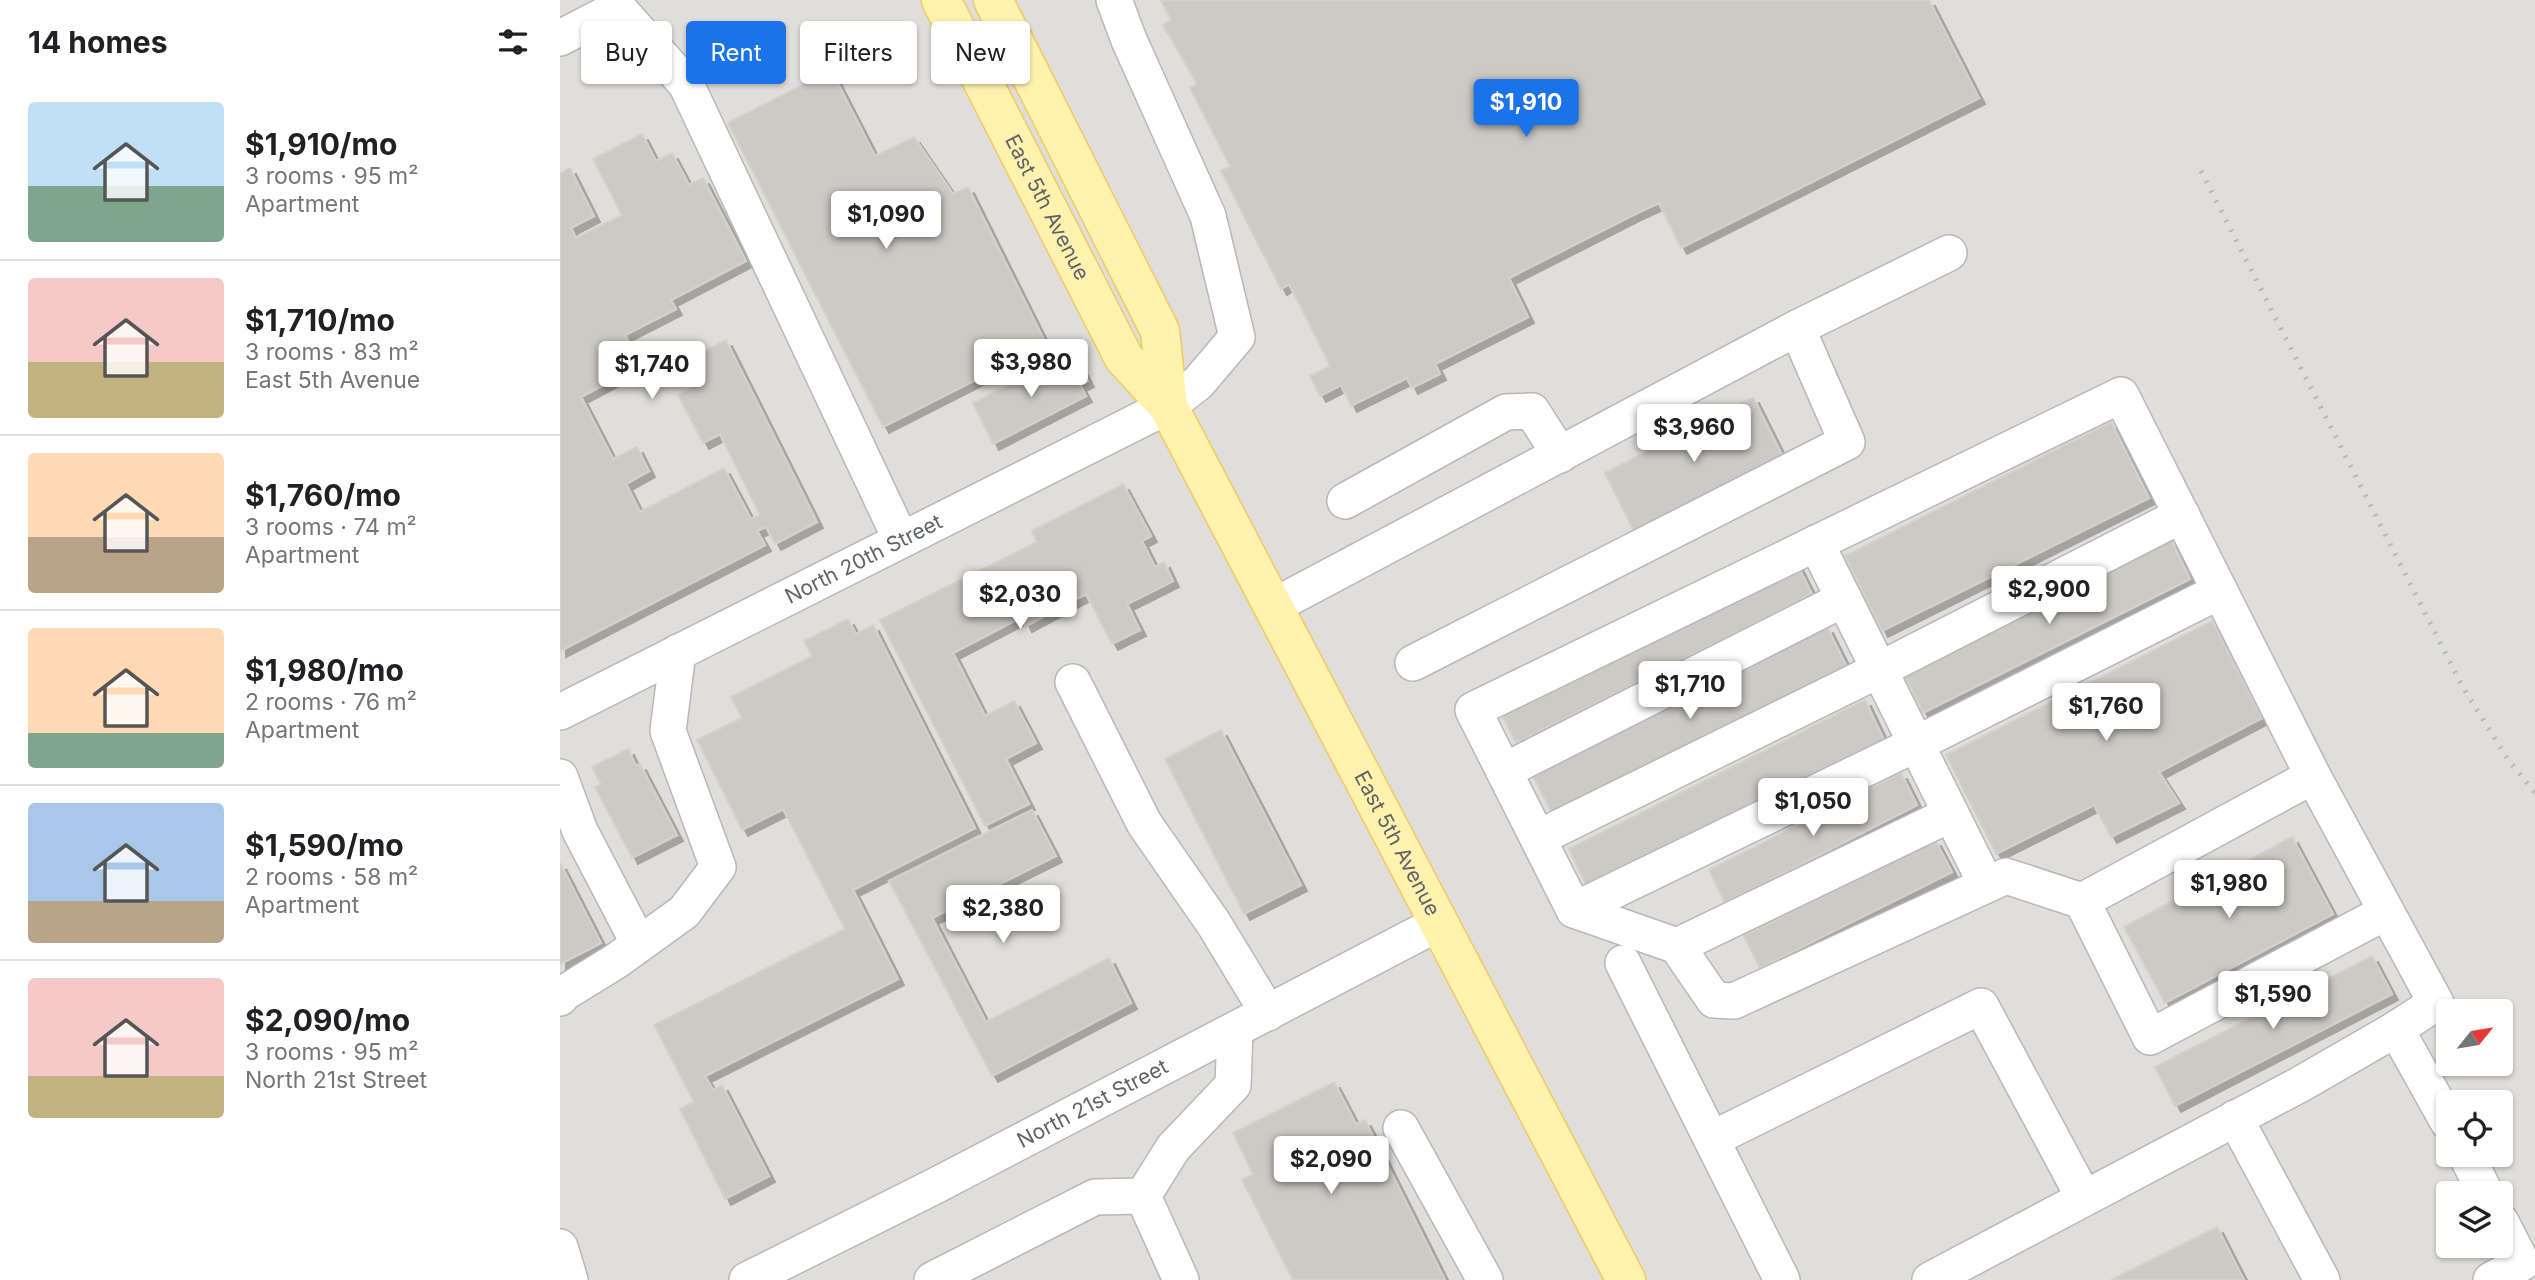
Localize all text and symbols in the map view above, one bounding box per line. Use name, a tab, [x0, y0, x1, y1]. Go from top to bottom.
chip: Buy	[581, 21, 672, 84]
chip: Rent	[686, 21, 786, 84]
chip: Filters	[800, 21, 917, 84]
chip: New	[931, 21, 1030, 84]
icon: filters	[494, 23, 532, 61]
text: 14 homes	[28, 24, 167, 60]
pin: $1,910	[1469, 80, 1583, 139]
text: $1,910	[1490, 88, 1562, 116]
text: $1,910/mo	[245, 126, 397, 162]
icon: home	[84, 130, 168, 214]
street label: East 5th Avenue	[1000, 130, 1095, 284]
text: 3 rooms · 95 m²	[245, 162, 418, 190]
text: Apartment	[245, 190, 359, 218]
pin: $1,090	[829, 191, 943, 251]
text: $1,090	[847, 200, 925, 228]
text: $1,710/mo	[245, 302, 395, 338]
icon: home	[84, 306, 168, 390]
text: 3 rooms · 83 m²	[245, 338, 419, 366]
pin: $3,980	[974, 340, 1088, 399]
pin: $1,740	[595, 342, 709, 401]
text: $3,980	[990, 348, 1072, 376]
text: $1,740	[614, 350, 690, 378]
text: East 5th Avenue	[245, 366, 420, 394]
pin: $3,960	[1637, 405, 1751, 464]
text: $3,960	[1653, 413, 1735, 441]
text: $1,760/mo	[245, 477, 401, 513]
icon: home	[84, 481, 168, 565]
street label: North 20th Street	[781, 509, 946, 609]
text: 3 rooms · 74 m²	[245, 513, 417, 541]
text: Apartment	[245, 541, 359, 569]
pin: $2,900	[1992, 566, 2106, 626]
pin: $2,030	[963, 572, 1077, 631]
text: $2,900	[2008, 575, 2090, 603]
text: $2,030	[979, 580, 1061, 608]
text: $1,980/mo	[245, 652, 404, 688]
icon: home	[84, 656, 168, 740]
pin: $1,710	[1633, 662, 1747, 721]
text: $1,710	[1655, 670, 1725, 698]
pin: $1,760	[2049, 684, 2163, 743]
text: 2 rooms · 76 m²	[245, 688, 417, 716]
text: $1,760	[2068, 692, 2144, 720]
text: Apartment	[245, 716, 359, 744]
street label: East 5th Avenue	[1349, 766, 1446, 920]
pin: $1,050	[1756, 778, 1870, 838]
text: $1,050	[1774, 787, 1852, 815]
text: $1,590/mo	[245, 827, 404, 863]
icon: home	[84, 831, 168, 915]
pin: $1,980	[2172, 860, 2286, 920]
text: 2 rooms · 58 m²	[245, 863, 418, 891]
text: $1,980	[2190, 869, 2268, 897]
pin: $2,380	[946, 886, 1060, 945]
text: Apartment	[245, 891, 359, 919]
text: $2,380	[962, 894, 1044, 922]
pin: $1,590	[2216, 972, 2330, 1031]
text: $1,590	[2234, 980, 2312, 1008]
north arrow	[2436, 999, 2513, 1076]
map controls	[2436, 999, 2513, 1258]
text: $2,090/mo	[245, 1002, 410, 1038]
icon: home	[84, 1006, 168, 1090]
text: 3 rooms · 95 m²	[245, 1038, 418, 1066]
street label: North 21st Street	[1013, 1054, 1172, 1153]
text: North 21st Street	[245, 1066, 427, 1094]
button: locate	[2436, 1090, 2513, 1167]
pin: $2,090	[1274, 1136, 1388, 1196]
text: $2,090	[1290, 1145, 1372, 1173]
button: layers	[2436, 1181, 2513, 1258]

